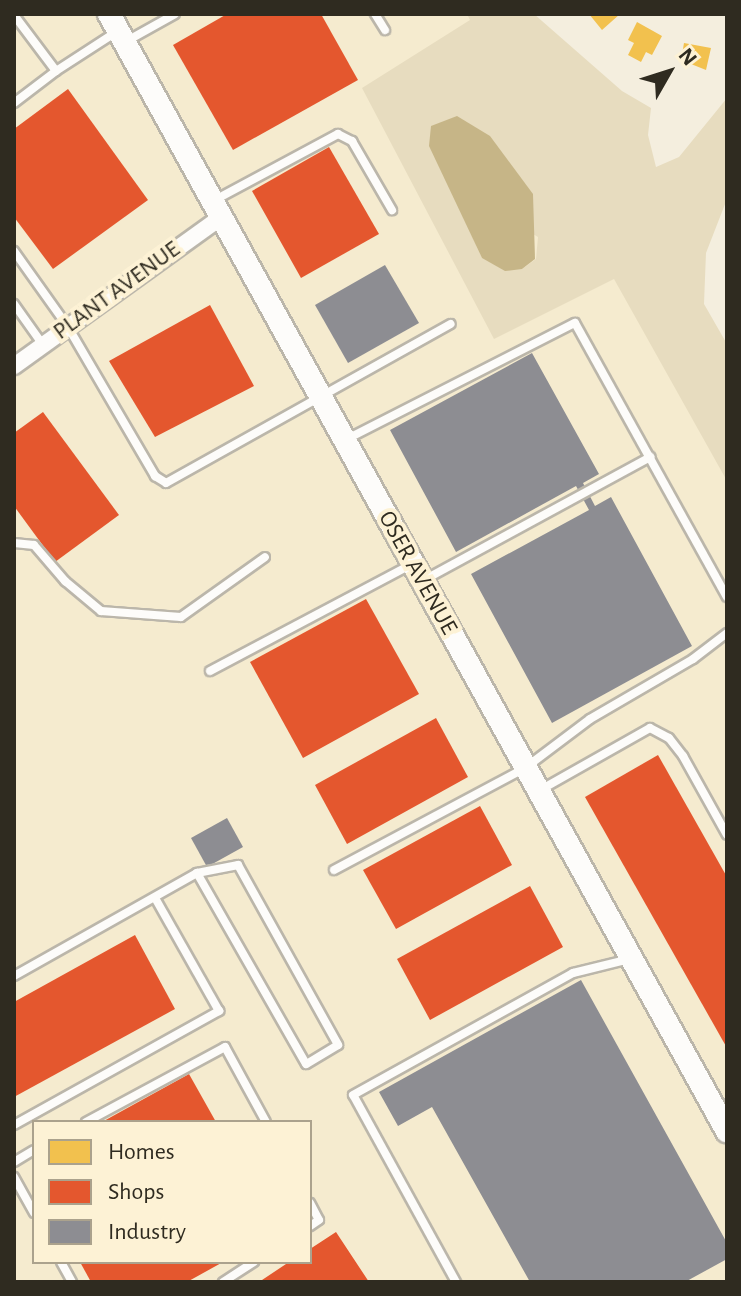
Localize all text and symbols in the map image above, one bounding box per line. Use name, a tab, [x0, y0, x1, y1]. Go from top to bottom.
north arrow	[629, 32, 709, 112]
text: N	[674, 44, 701, 70]
street label: PLANT AVENUE	[48, 235, 186, 347]
street label: OSER AVENUE	[371, 506, 463, 640]
legend	[32, 1120, 312, 1264]
text: Homes	[108, 1140, 175, 1164]
text: Shops	[108, 1180, 164, 1204]
text: Industry	[108, 1220, 186, 1244]

